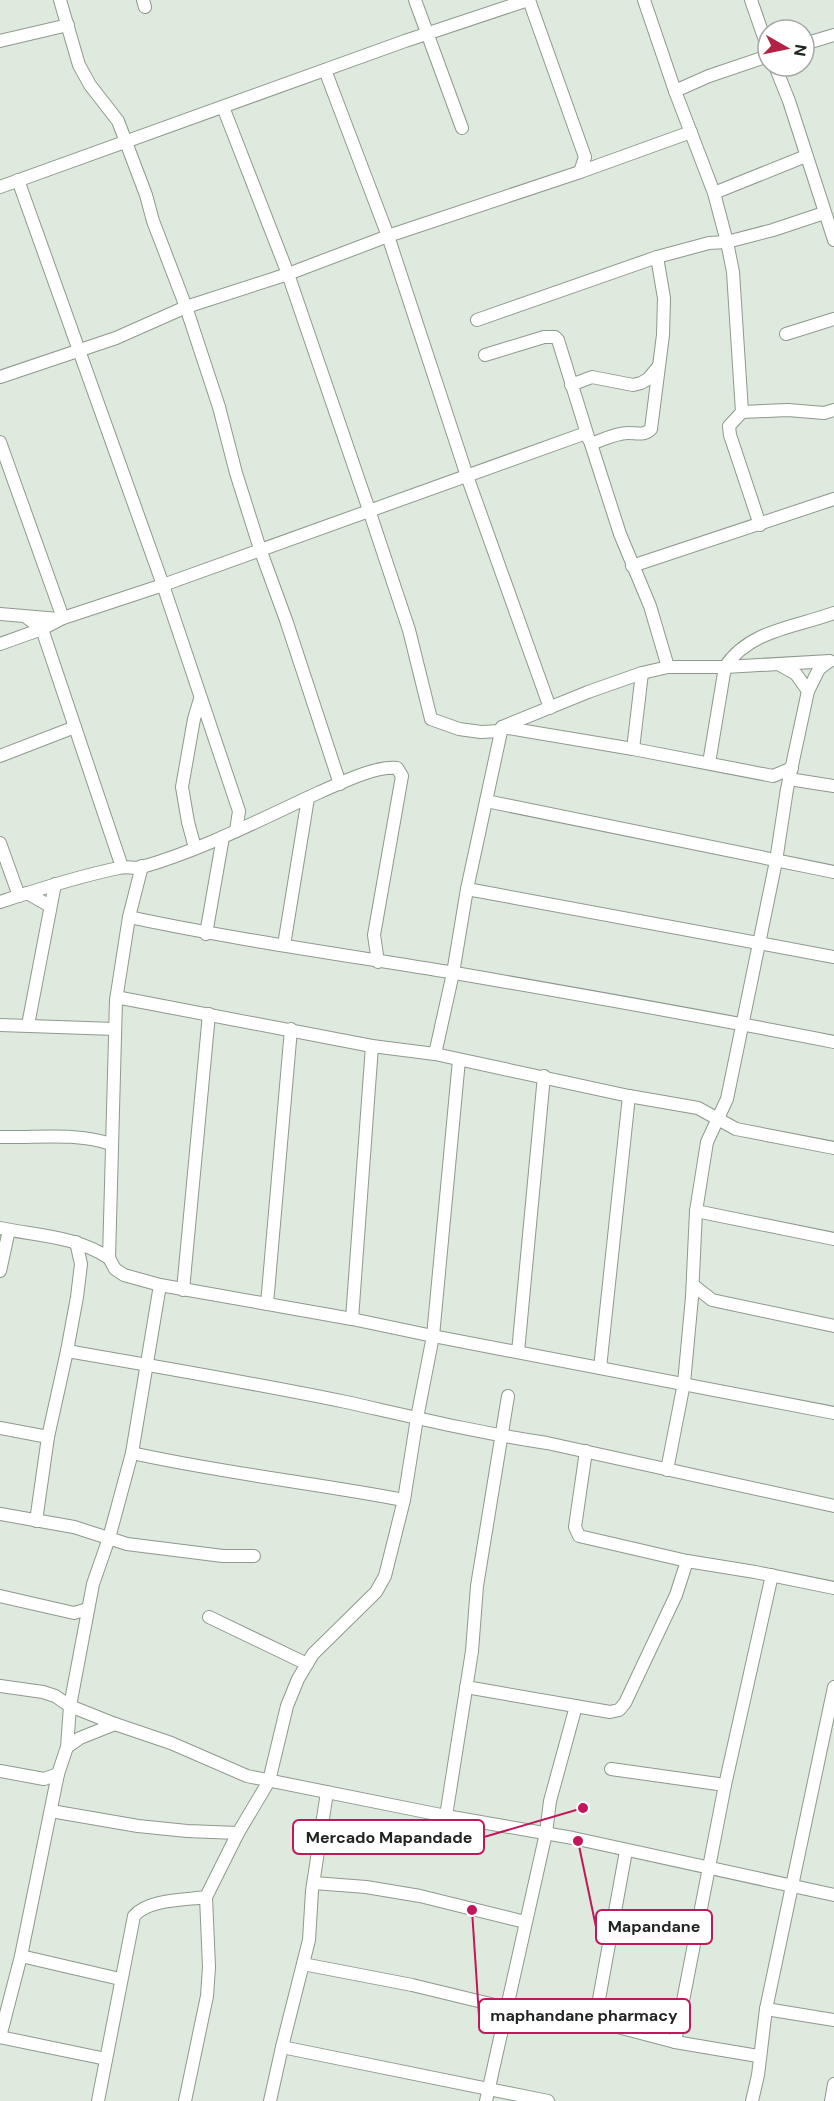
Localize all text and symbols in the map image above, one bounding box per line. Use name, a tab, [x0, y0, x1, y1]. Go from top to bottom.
north arrow	[756, 18, 816, 78]
text: N	[789, 43, 812, 58]
callout: Mercado Mapandade	[293, 1820, 484, 1854]
text: Mercado Mapandade	[306, 1827, 472, 1848]
callout: Mapandane	[596, 1910, 712, 1944]
text: Mapandane	[608, 1916, 700, 1937]
callout: maphandane pharmacy	[479, 1999, 690, 2033]
text: maphandane pharmacy	[490, 2005, 678, 2026]

